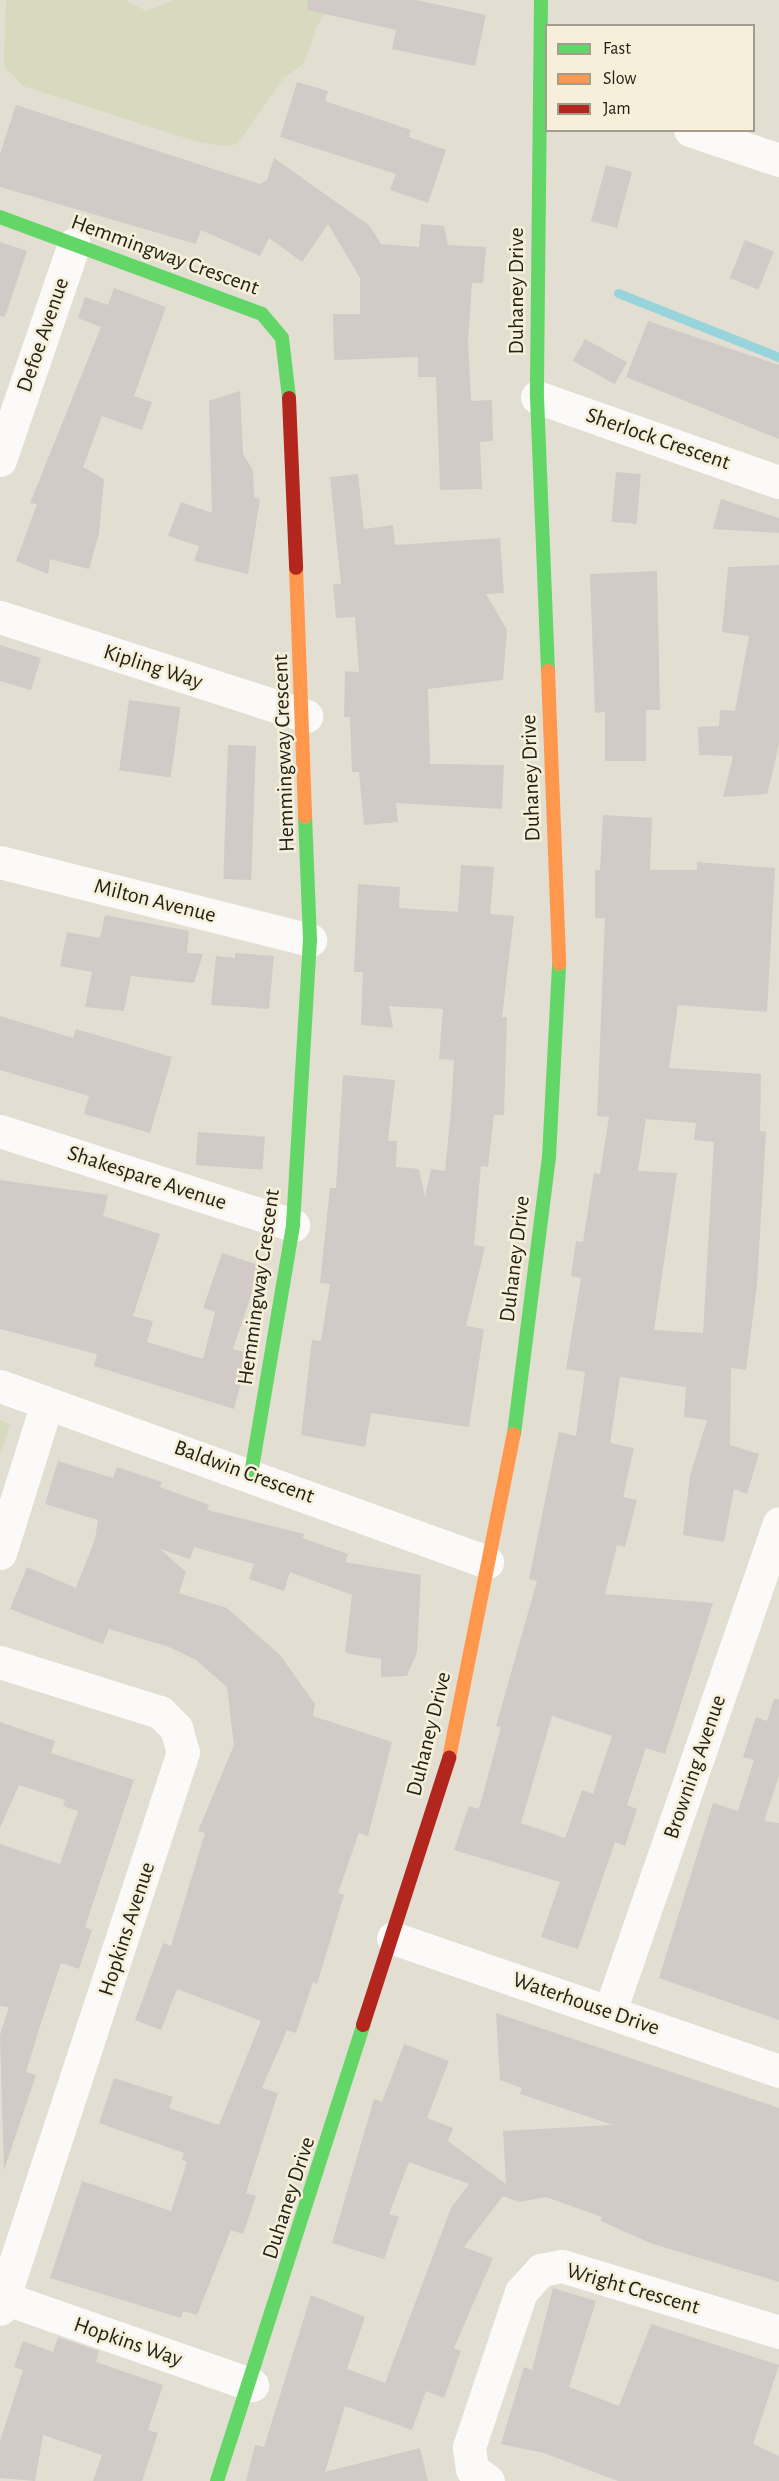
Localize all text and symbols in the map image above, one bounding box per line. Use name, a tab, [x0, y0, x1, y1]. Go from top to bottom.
legend	[545, 24, 755, 132]
text: Fast	[603, 40, 631, 58]
text: Slow	[603, 70, 636, 88]
text: Jam	[603, 100, 631, 118]
street label: Hemmingway Crescent	[68, 209, 262, 301]
street label: Duhaney Drive	[504, 227, 530, 355]
street label: Defoe Avenue	[11, 274, 75, 396]
street label: Sherlock Crescent	[583, 402, 733, 476]
street label: Kipling Way	[100, 639, 206, 695]
street label: Hemmingway Crescent	[267, 654, 301, 852]
street label: Duhaney Drive	[516, 714, 546, 842]
street label: Milton Avenue	[91, 873, 219, 929]
street label: Shakespare Avenue	[64, 1140, 230, 1216]
street label: Hemmingway Crescent	[232, 1187, 286, 1387]
street label: Duhaney Drive	[494, 1194, 536, 1324]
street label: Baldwin Crescent	[170, 1434, 318, 1510]
street label: Duhaney Drive	[401, 1669, 457, 1799]
street label: Browning Avenue	[658, 1692, 732, 1842]
street label: Hopkins Avenue	[93, 1859, 161, 1999]
street label: Waterhouse Drive	[509, 1966, 663, 2042]
street label: Duhaney Drive	[257, 2133, 321, 2263]
street label: Wright Crescent	[563, 2257, 703, 2321]
street label: Hopkins Way	[70, 2311, 186, 2373]

